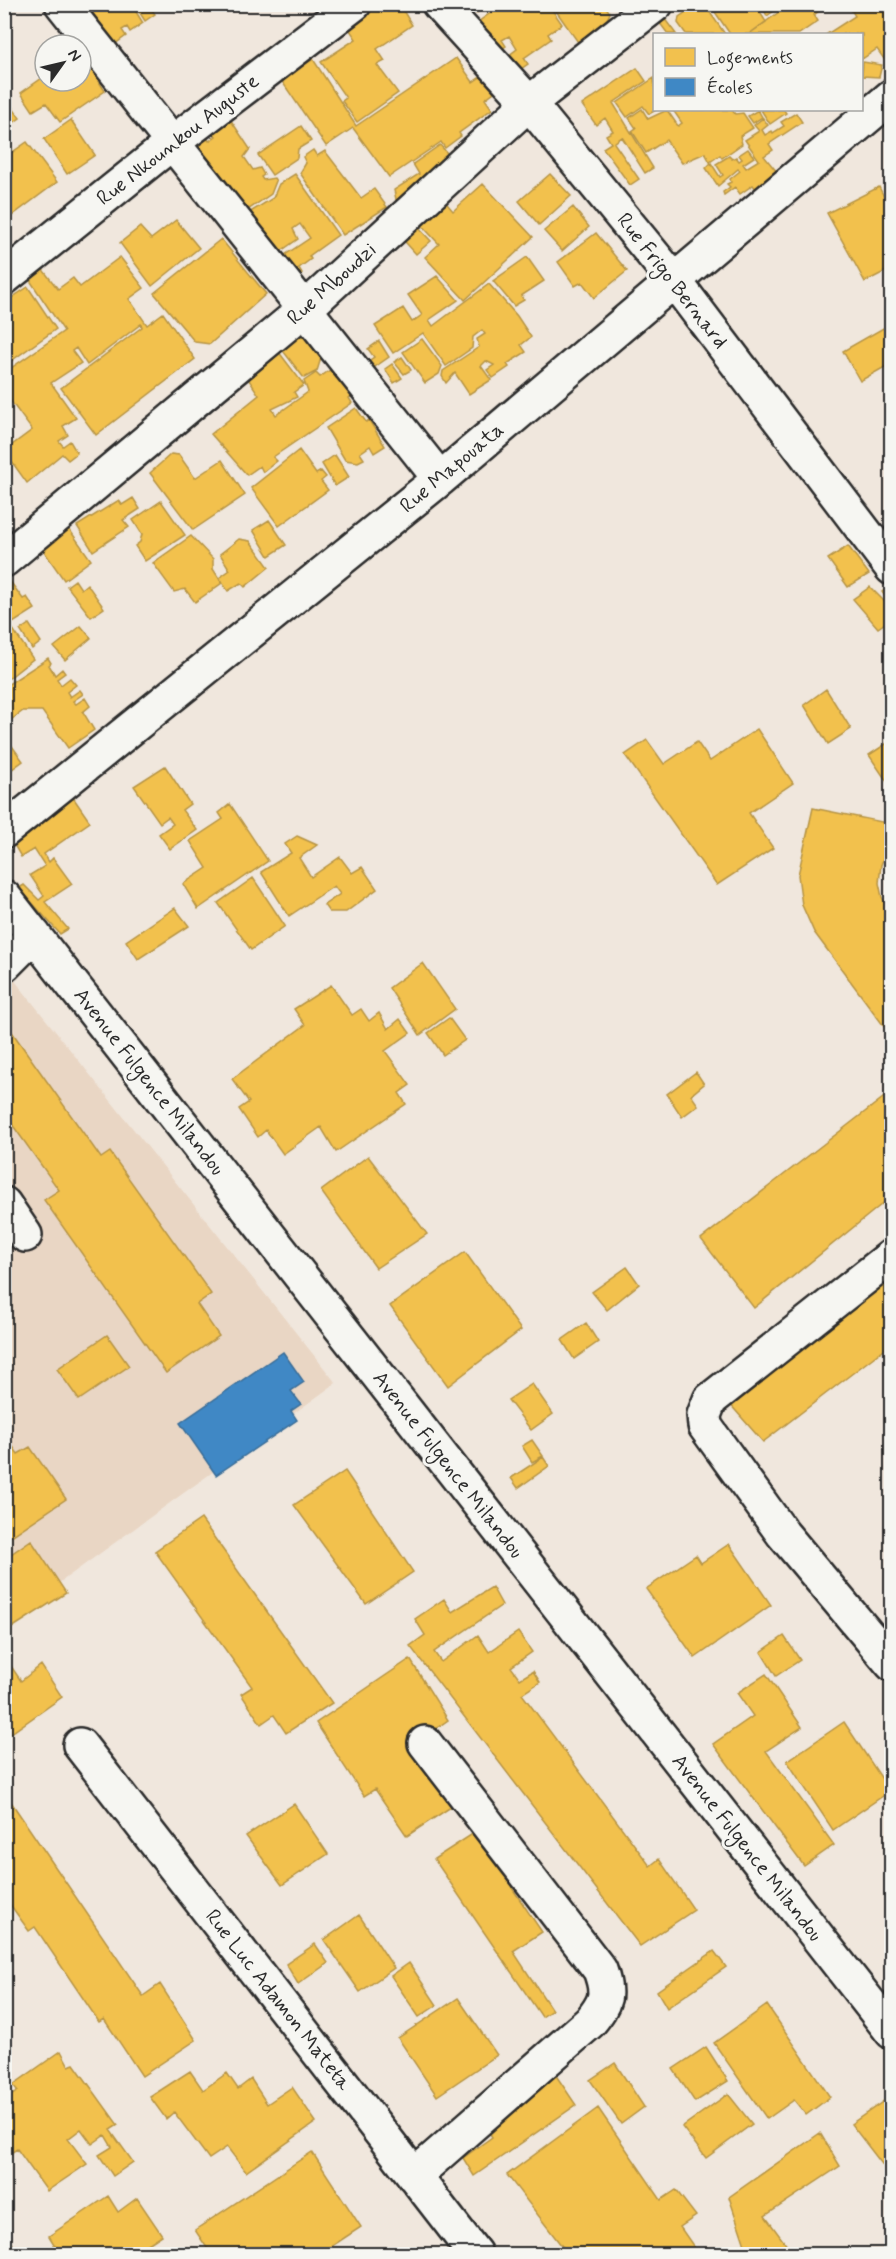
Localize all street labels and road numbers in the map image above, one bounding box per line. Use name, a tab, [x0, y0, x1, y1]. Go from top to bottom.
street label: Rue Nkounkou Auguste	[91, 68, 265, 212]
street label: Rue Frigo Bernard	[609, 207, 734, 355]
street label: Rue Mboudzi	[281, 236, 383, 332]
street label: Rue Mapouata	[394, 416, 510, 520]
street label: Avenue Fulgence Milandou	[66, 982, 231, 1182]
street label: Avenue Fulgence Milandou	[365, 1365, 530, 1565]
street label: Avenue Fulgence Milandou	[664, 1748, 829, 1948]
street label: Rue Luc Adamon Mateta	[198, 1904, 358, 2097]

